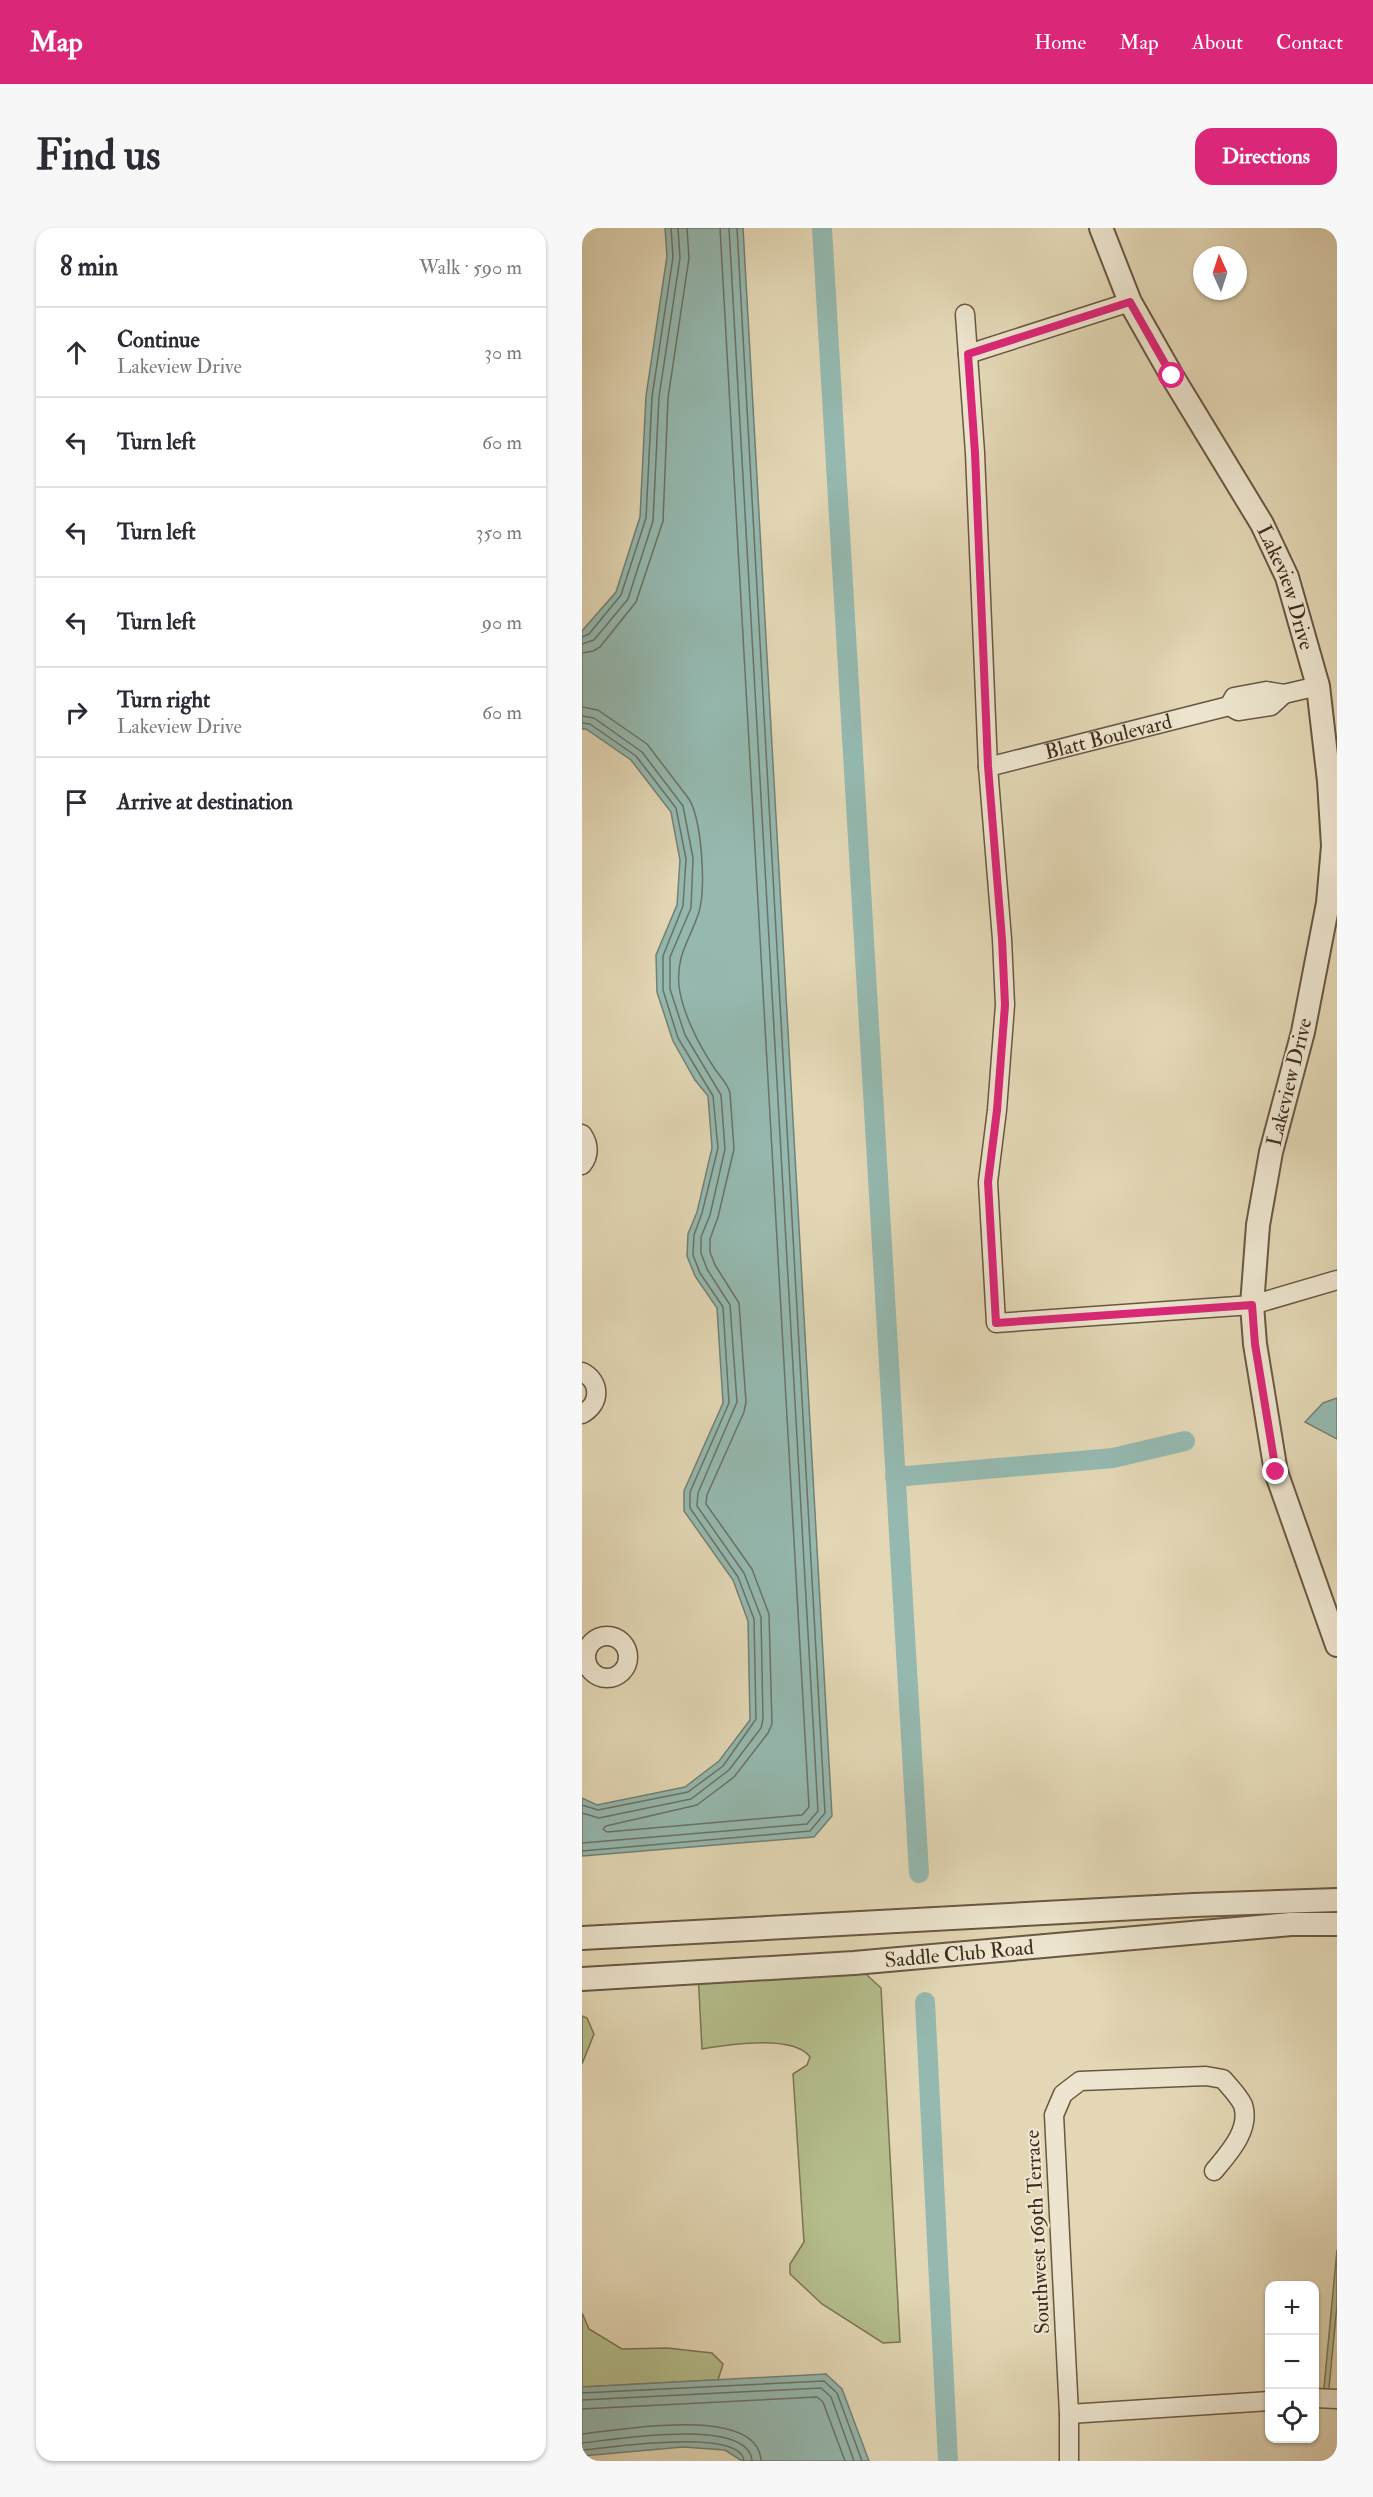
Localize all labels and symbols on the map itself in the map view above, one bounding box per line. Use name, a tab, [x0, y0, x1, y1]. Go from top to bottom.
north arrow	[1193, 246, 1247, 300]
route start	[1158, 362, 1184, 388]
street label: Lakeview Drive	[1250, 521, 1320, 653]
street label: Blatt Boulevard	[1042, 708, 1175, 766]
street label: Lakeview Drive	[1261, 1015, 1318, 1149]
route end	[1262, 1458, 1288, 1484]
street label: Saddle Club Road	[883, 1934, 1036, 1974]
street label: Southwest 169th Terrace	[1019, 2129, 1056, 2335]

